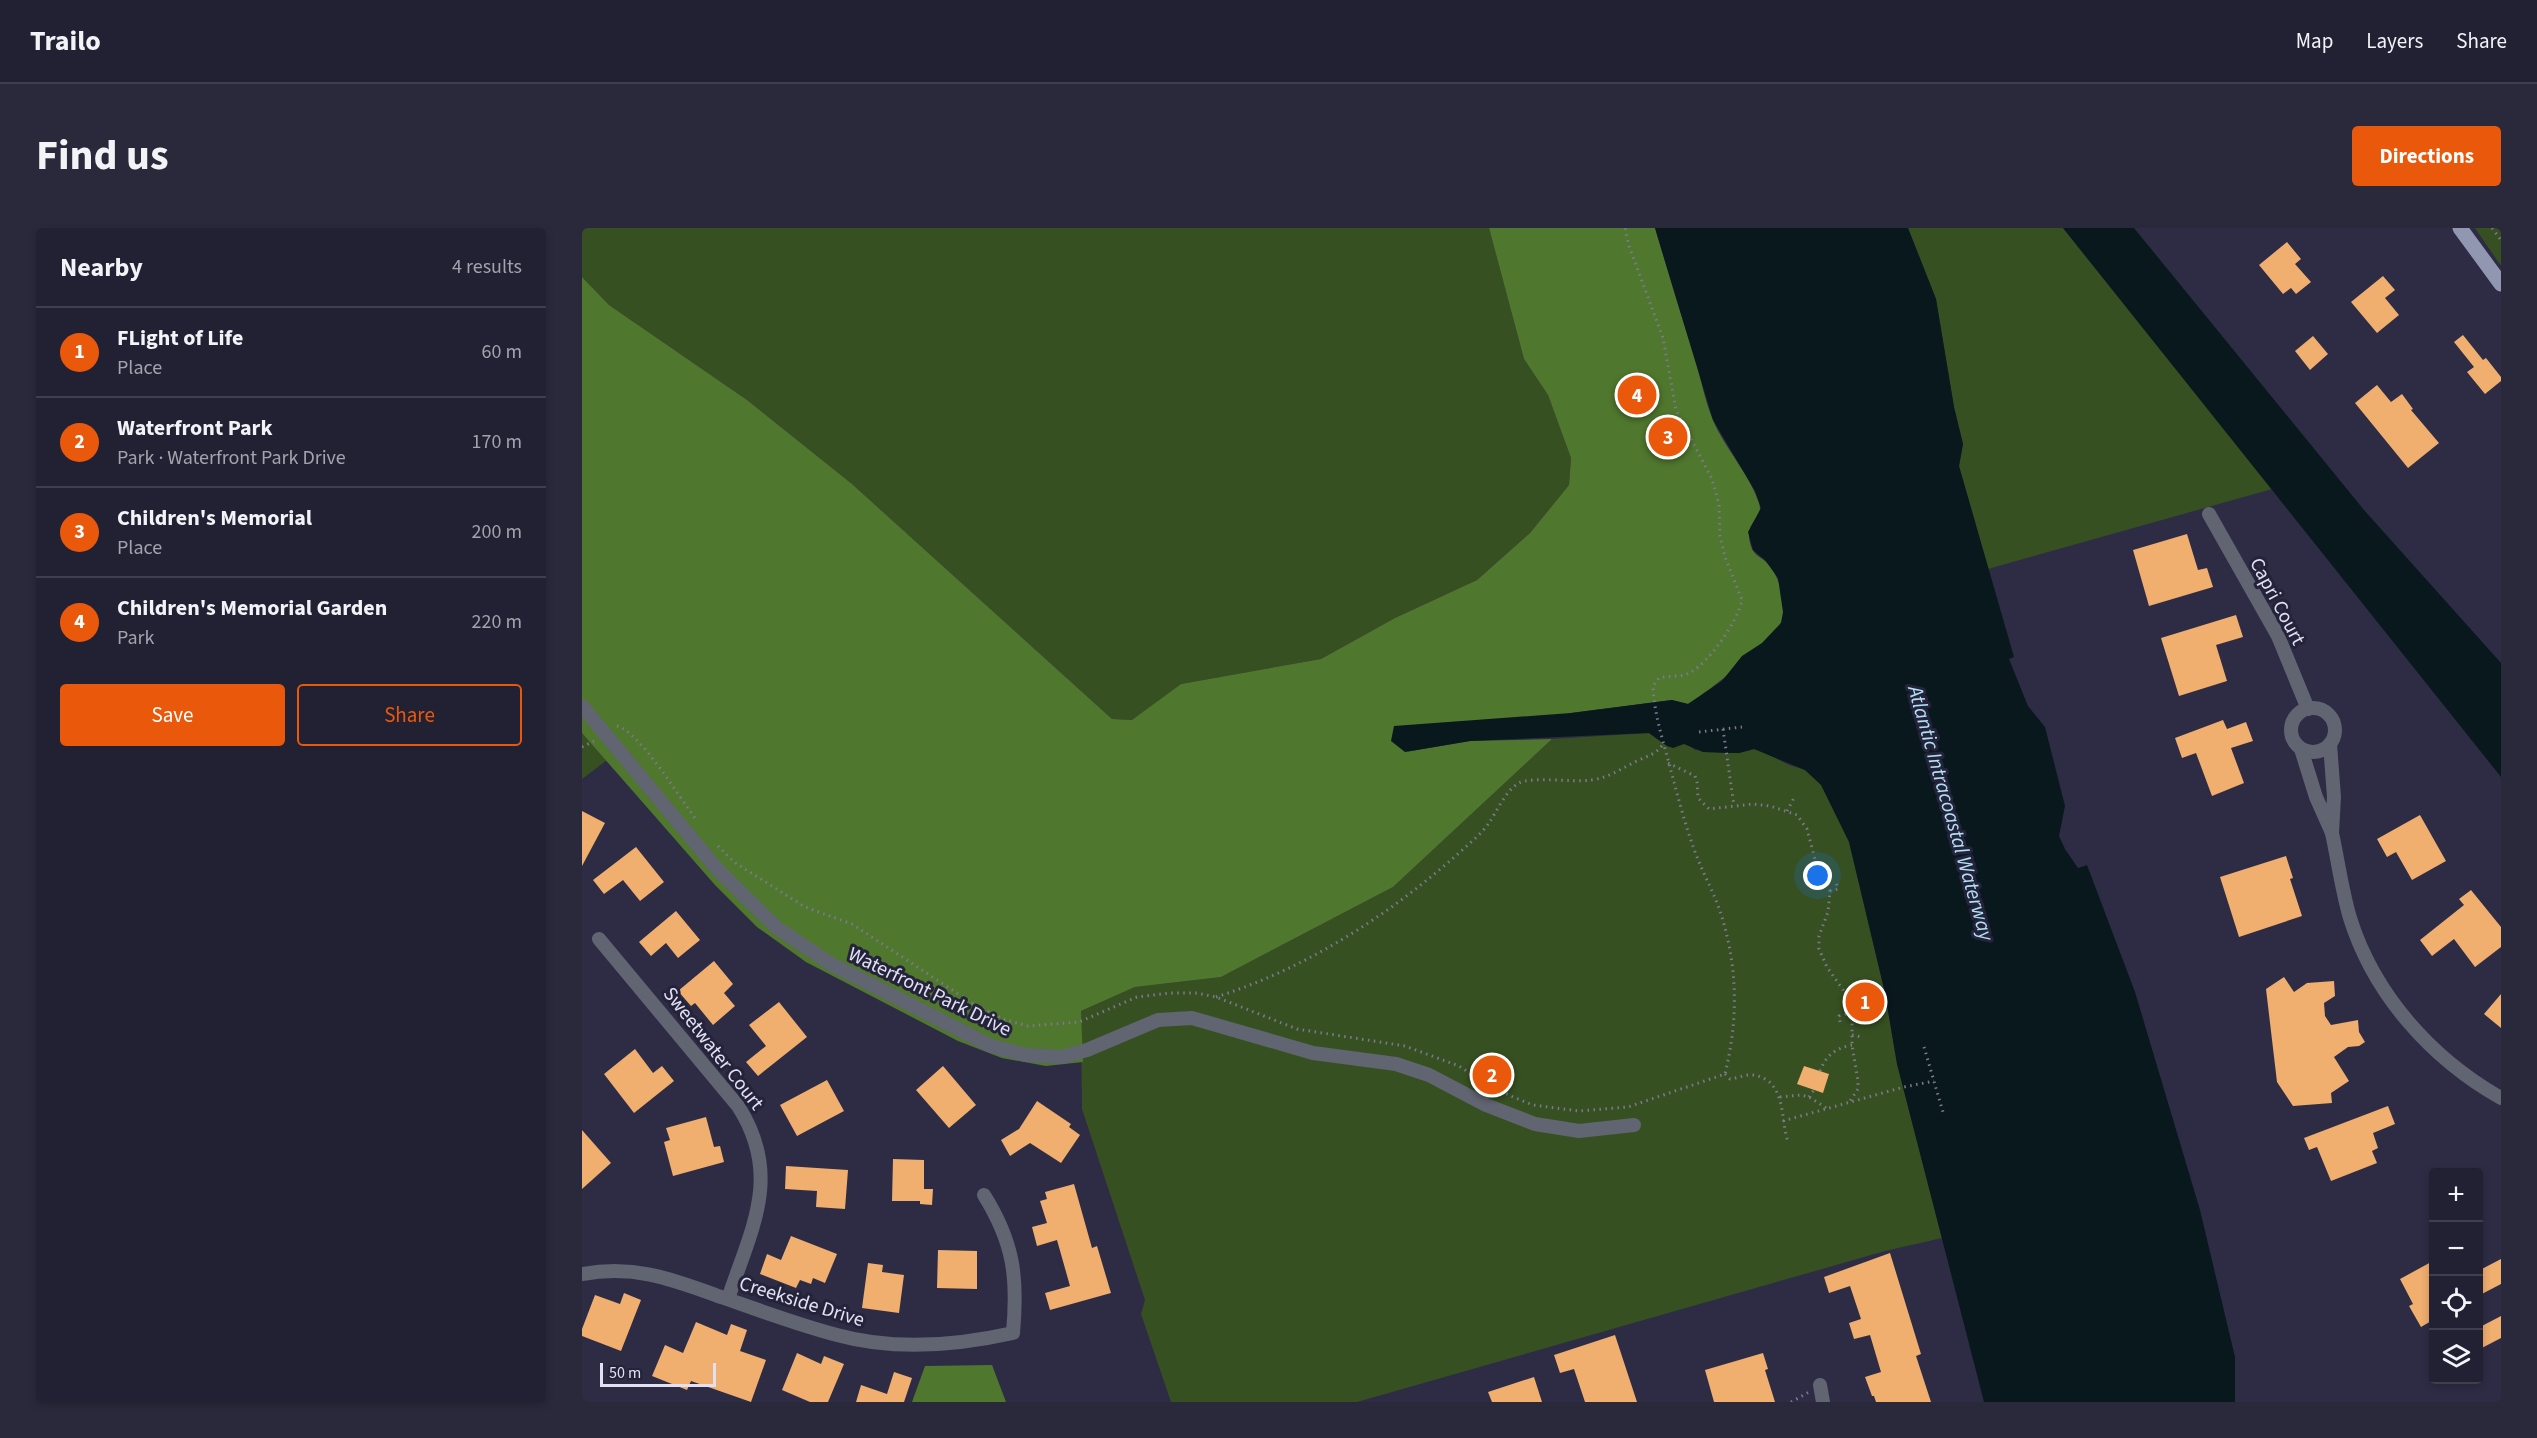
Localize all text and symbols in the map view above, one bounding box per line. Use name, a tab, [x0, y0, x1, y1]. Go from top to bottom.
text: Trailo	[30, 21, 101, 61]
text: Map	[2296, 26, 2333, 56]
text: Layers	[2366, 26, 2423, 56]
text: Share	[2456, 26, 2507, 56]
text: Find us	[36, 126, 169, 186]
button: Directions	[2352, 126, 2501, 186]
text: Nearby	[60, 249, 143, 286]
text: 4 results	[452, 253, 522, 281]
text: FLight of Life	[117, 322, 243, 354]
text: 1	[74, 338, 85, 366]
text: 60 m	[482, 338, 522, 366]
text: Place	[117, 354, 162, 382]
pin: 4	[1618, 372, 1656, 418]
text: Waterfront Park	[117, 412, 272, 444]
pin: 3	[1648, 414, 1688, 460]
text: 2	[74, 428, 85, 456]
text: 170 m	[472, 428, 522, 456]
text: Park · Waterfront Park Drive	[117, 444, 346, 472]
text: Children's Memorial	[117, 502, 312, 534]
text: 3	[74, 518, 85, 546]
text: 200 m	[472, 518, 522, 546]
text: Place	[117, 534, 162, 562]
street label: Capri Court	[2242, 553, 2312, 650]
text: Children's Memorial Garden	[117, 592, 387, 624]
text: 4	[74, 608, 85, 636]
text: 220 m	[472, 608, 522, 636]
text: Park	[117, 624, 154, 652]
water label: Atlantic Intracoastal Waterway	[1900, 680, 2002, 946]
button: Save	[60, 684, 285, 746]
button: Share	[297, 684, 522, 746]
your location	[1803, 861, 1832, 890]
street label: Waterfront Park Drive	[843, 940, 1016, 1044]
pin: 1	[1846, 980, 1884, 1024]
street label: Sweetwater Court	[656, 981, 770, 1116]
pin: 2	[1472, 1052, 1512, 1098]
map controls	[2429, 1168, 2483, 1384]
button: +	[2429, 1168, 2483, 1222]
button: −	[2429, 1222, 2483, 1276]
street label: Creekside Drive	[736, 1270, 868, 1334]
button: locate	[2429, 1276, 2483, 1330]
button: layers	[2429, 1330, 2483, 1384]
scale bar	[600, 1360, 716, 1388]
text: 50 m	[609, 1362, 641, 1384]

